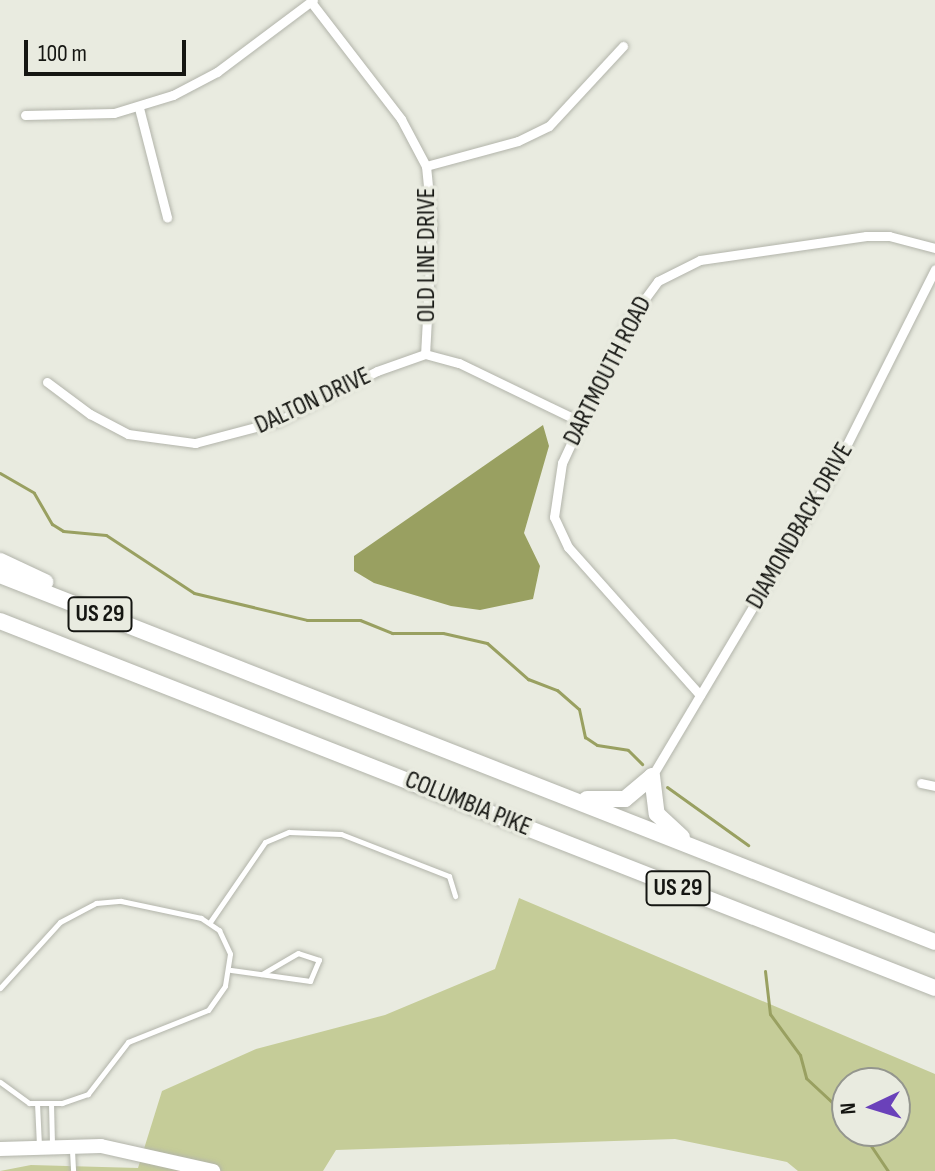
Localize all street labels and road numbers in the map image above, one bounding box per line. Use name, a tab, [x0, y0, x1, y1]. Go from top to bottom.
street label: OLD LINE DRIVE	[411, 188, 443, 322]
street label: DARTMOUTH ROAD	[557, 291, 659, 451]
street label: DALTON DRIVE	[250, 361, 376, 441]
street label: DIAMONDBACK DRIVE	[740, 437, 860, 615]
road number: US 29	[66, 594, 134, 634]
street label: COLUMBIA PIKE	[400, 765, 536, 843]
road number: US 29	[644, 868, 712, 908]

